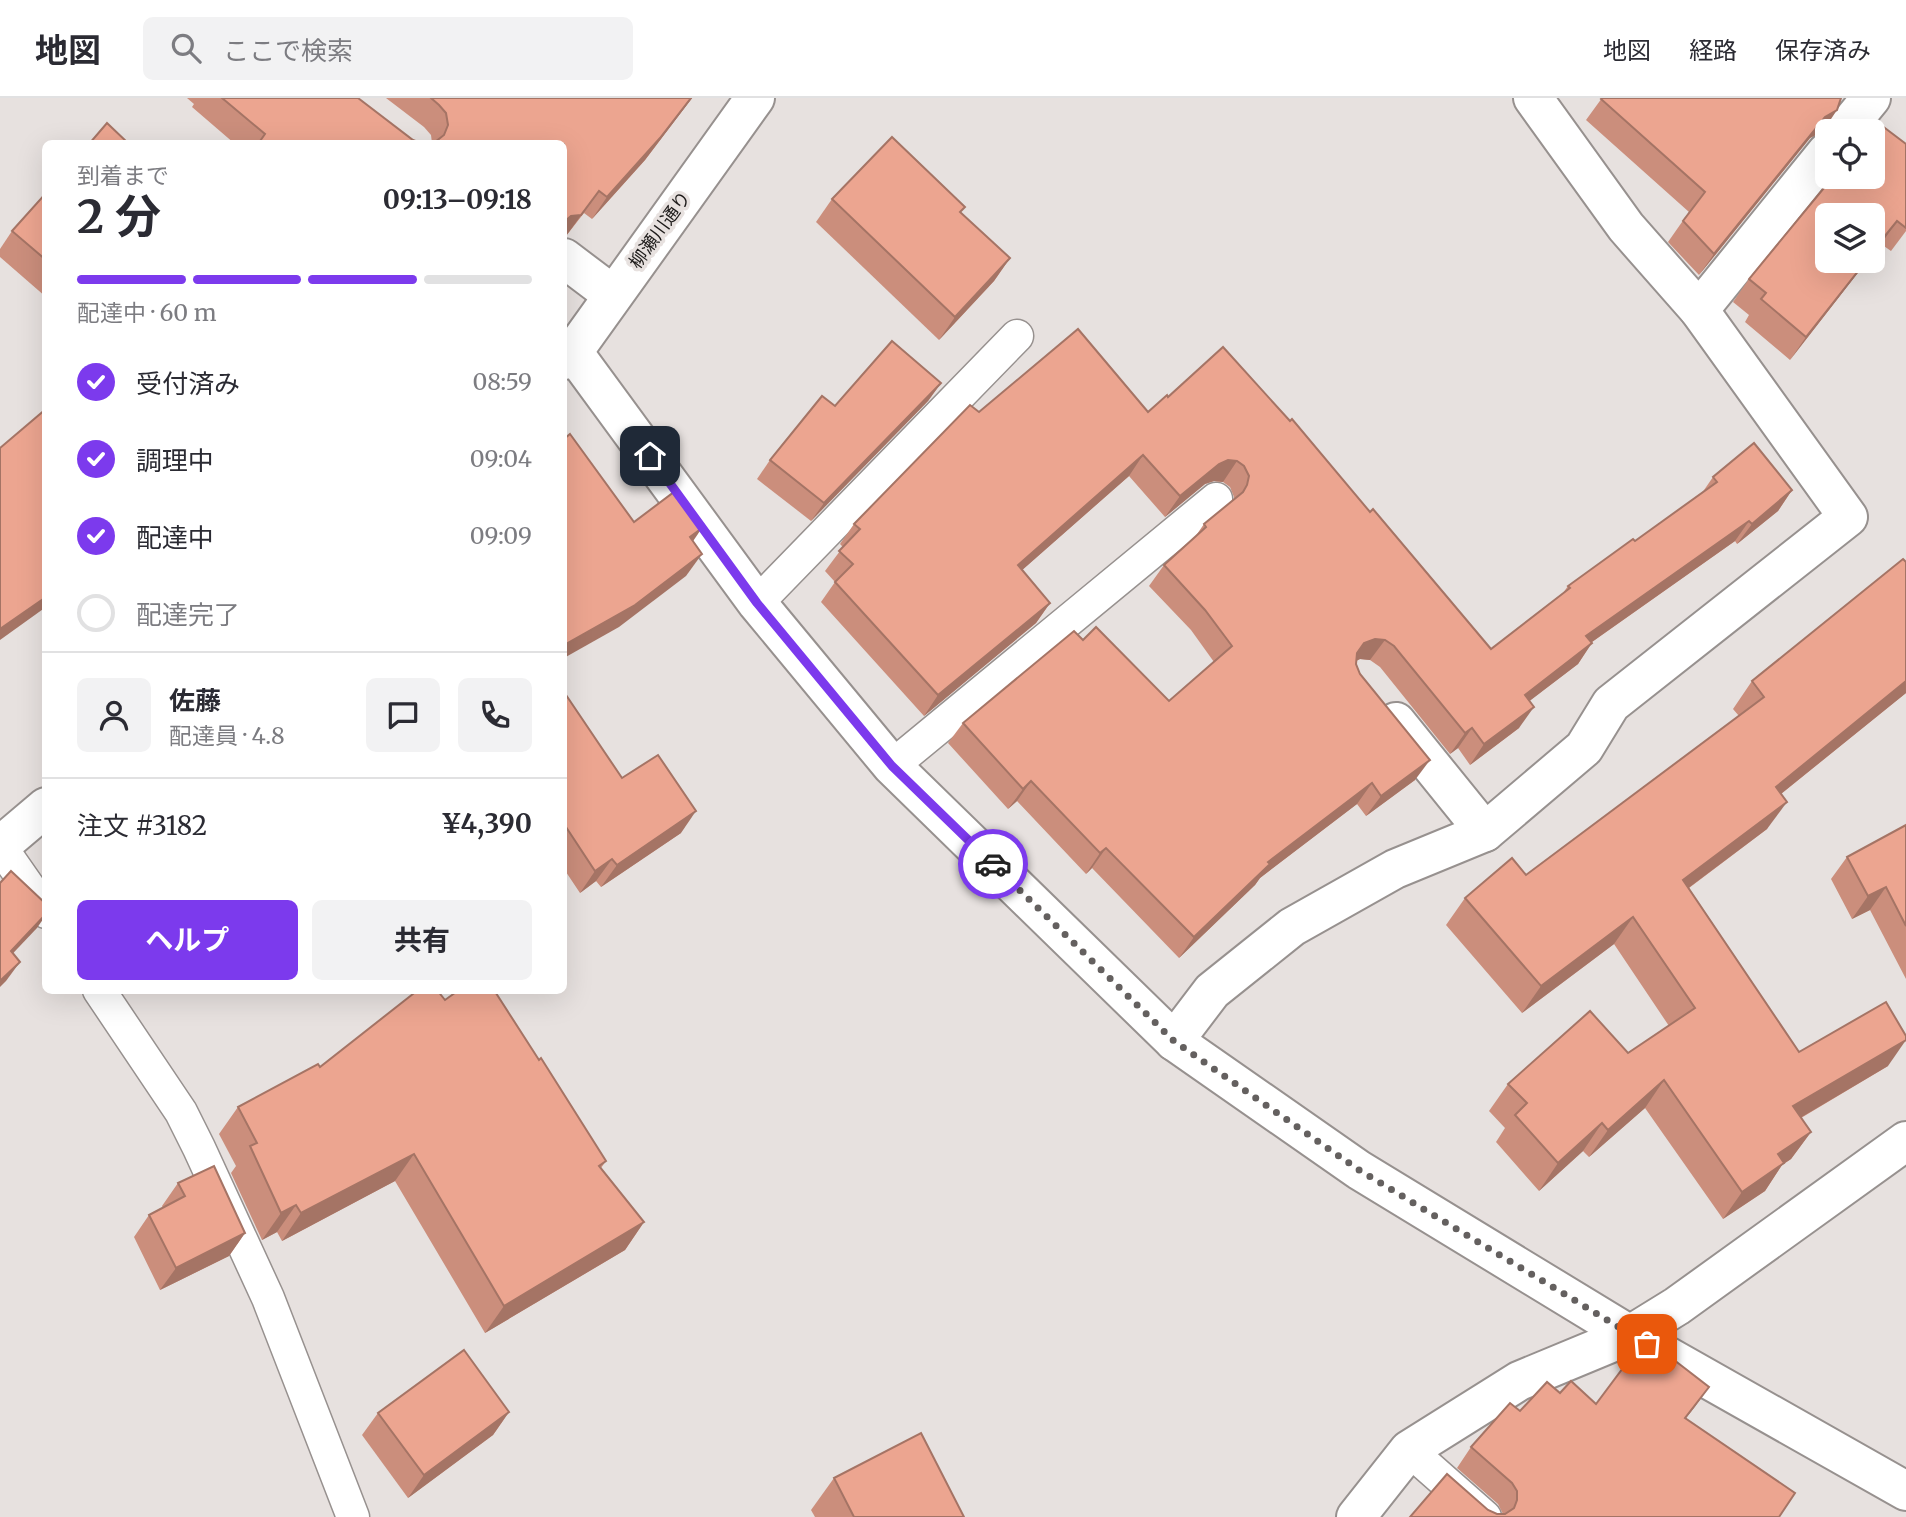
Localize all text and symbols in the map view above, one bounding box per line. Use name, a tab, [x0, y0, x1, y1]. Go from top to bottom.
search box	[143, 17, 633, 80]
icon: search	[167, 29, 205, 67]
text: 地図	[35, 30, 101, 71]
text: ここで検索	[223, 34, 353, 67]
text: 地図	[1603, 35, 1651, 66]
text: 経路	[1689, 35, 1737, 66]
text: 保存済み	[1775, 35, 1871, 66]
map controls	[1815, 119, 1885, 273]
button: locate	[1815, 119, 1885, 189]
text: 到着まで	[77, 161, 169, 190]
text: 09:13–09:18	[383, 183, 532, 216]
street label: 柳瀬川通り	[624, 187, 695, 273]
text: 2 分	[77, 188, 161, 246]
button: layers	[1815, 203, 1885, 273]
text: 配達中 · 60 m	[77, 298, 216, 327]
icon: check	[77, 363, 115, 401]
text: 受付済み	[136, 367, 240, 400]
text: 08:59	[473, 367, 532, 396]
pin	[620, 426, 680, 486]
icon: home	[631, 437, 669, 475]
icon: check	[77, 440, 115, 478]
text: 調理中	[136, 444, 214, 477]
text: 09:04	[470, 444, 532, 473]
icon: check	[77, 517, 115, 555]
text: 配達中	[136, 521, 214, 554]
text: 09:09	[470, 521, 532, 550]
text: 配達完了	[136, 598, 240, 631]
button: person	[77, 678, 151, 752]
button: chat	[366, 678, 440, 752]
button: phone	[458, 678, 532, 752]
text: 佐藤	[169, 684, 221, 717]
text: 配達員 · 4.8	[169, 721, 285, 750]
text: ¥4,390	[441, 807, 532, 840]
text: 注文 #3182	[77, 809, 207, 842]
courier	[958, 829, 1028, 899]
icon: car	[974, 845, 1012, 883]
button: ヘルプ	[77, 900, 298, 980]
button: 共有	[312, 900, 532, 980]
pin	[1617, 1314, 1677, 1374]
icon: bag	[1628, 1325, 1666, 1363]

